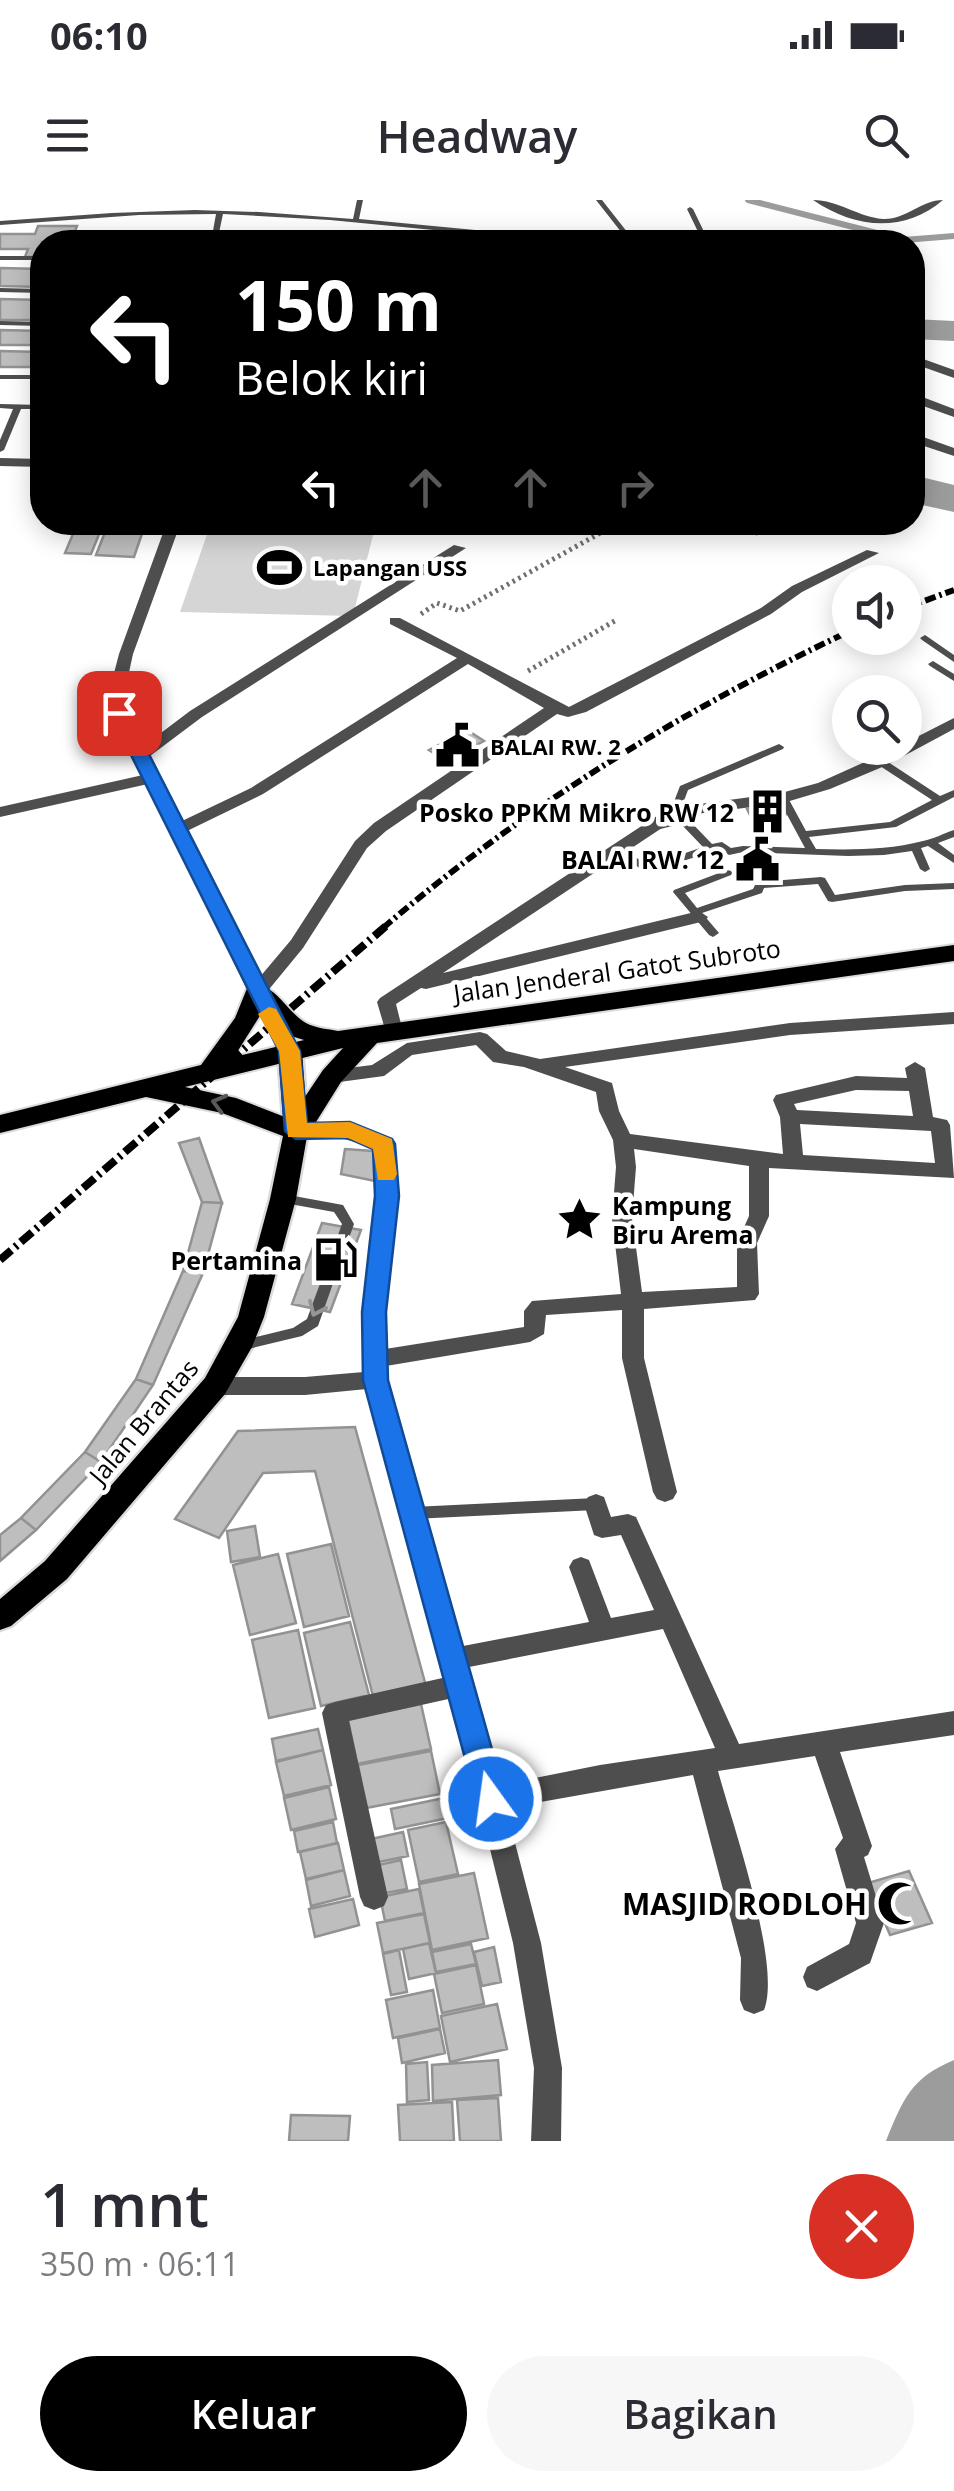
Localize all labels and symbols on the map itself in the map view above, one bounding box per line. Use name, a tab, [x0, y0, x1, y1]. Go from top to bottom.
sports icon: Lapangan USS	[256, 543, 304, 591]
place label: Lapangan USS	[313, 552, 467, 582]
pin	[77, 671, 162, 756]
public building icon: BALAI RW. 2	[433, 722, 481, 770]
place label: BALAI RW. 2	[490, 731, 621, 761]
building icon: Posko PPKM Mikro RW 12	[743, 788, 791, 836]
place label: Posko PPKM Mikro RW 12	[419, 795, 734, 829]
public building icon: BALAI RW. 12	[733, 835, 781, 883]
place label: BALAI RW. 12	[561, 842, 724, 876]
street label: Jalan Jenderal Gatot Subroto	[449, 930, 783, 1010]
one-way arrow	[211, 1094, 228, 1115]
place label: Kampung Biru Arema	[612, 1188, 754, 1251]
place icon: Kampung Biru Arema	[555, 1195, 603, 1243]
fuel station icon: Pertamina	[311, 1236, 359, 1284]
place label: Pertamina	[171, 1243, 302, 1277]
one-way arrow	[308, 1299, 328, 1317]
street label: Jalan Brantas	[80, 1351, 205, 1492]
position arrow	[439, 1747, 543, 1851]
mosque icon: MASJID RODLOH	[876, 1879, 924, 1927]
place label: MASJID RODLOH	[622, 1883, 867, 1924]

